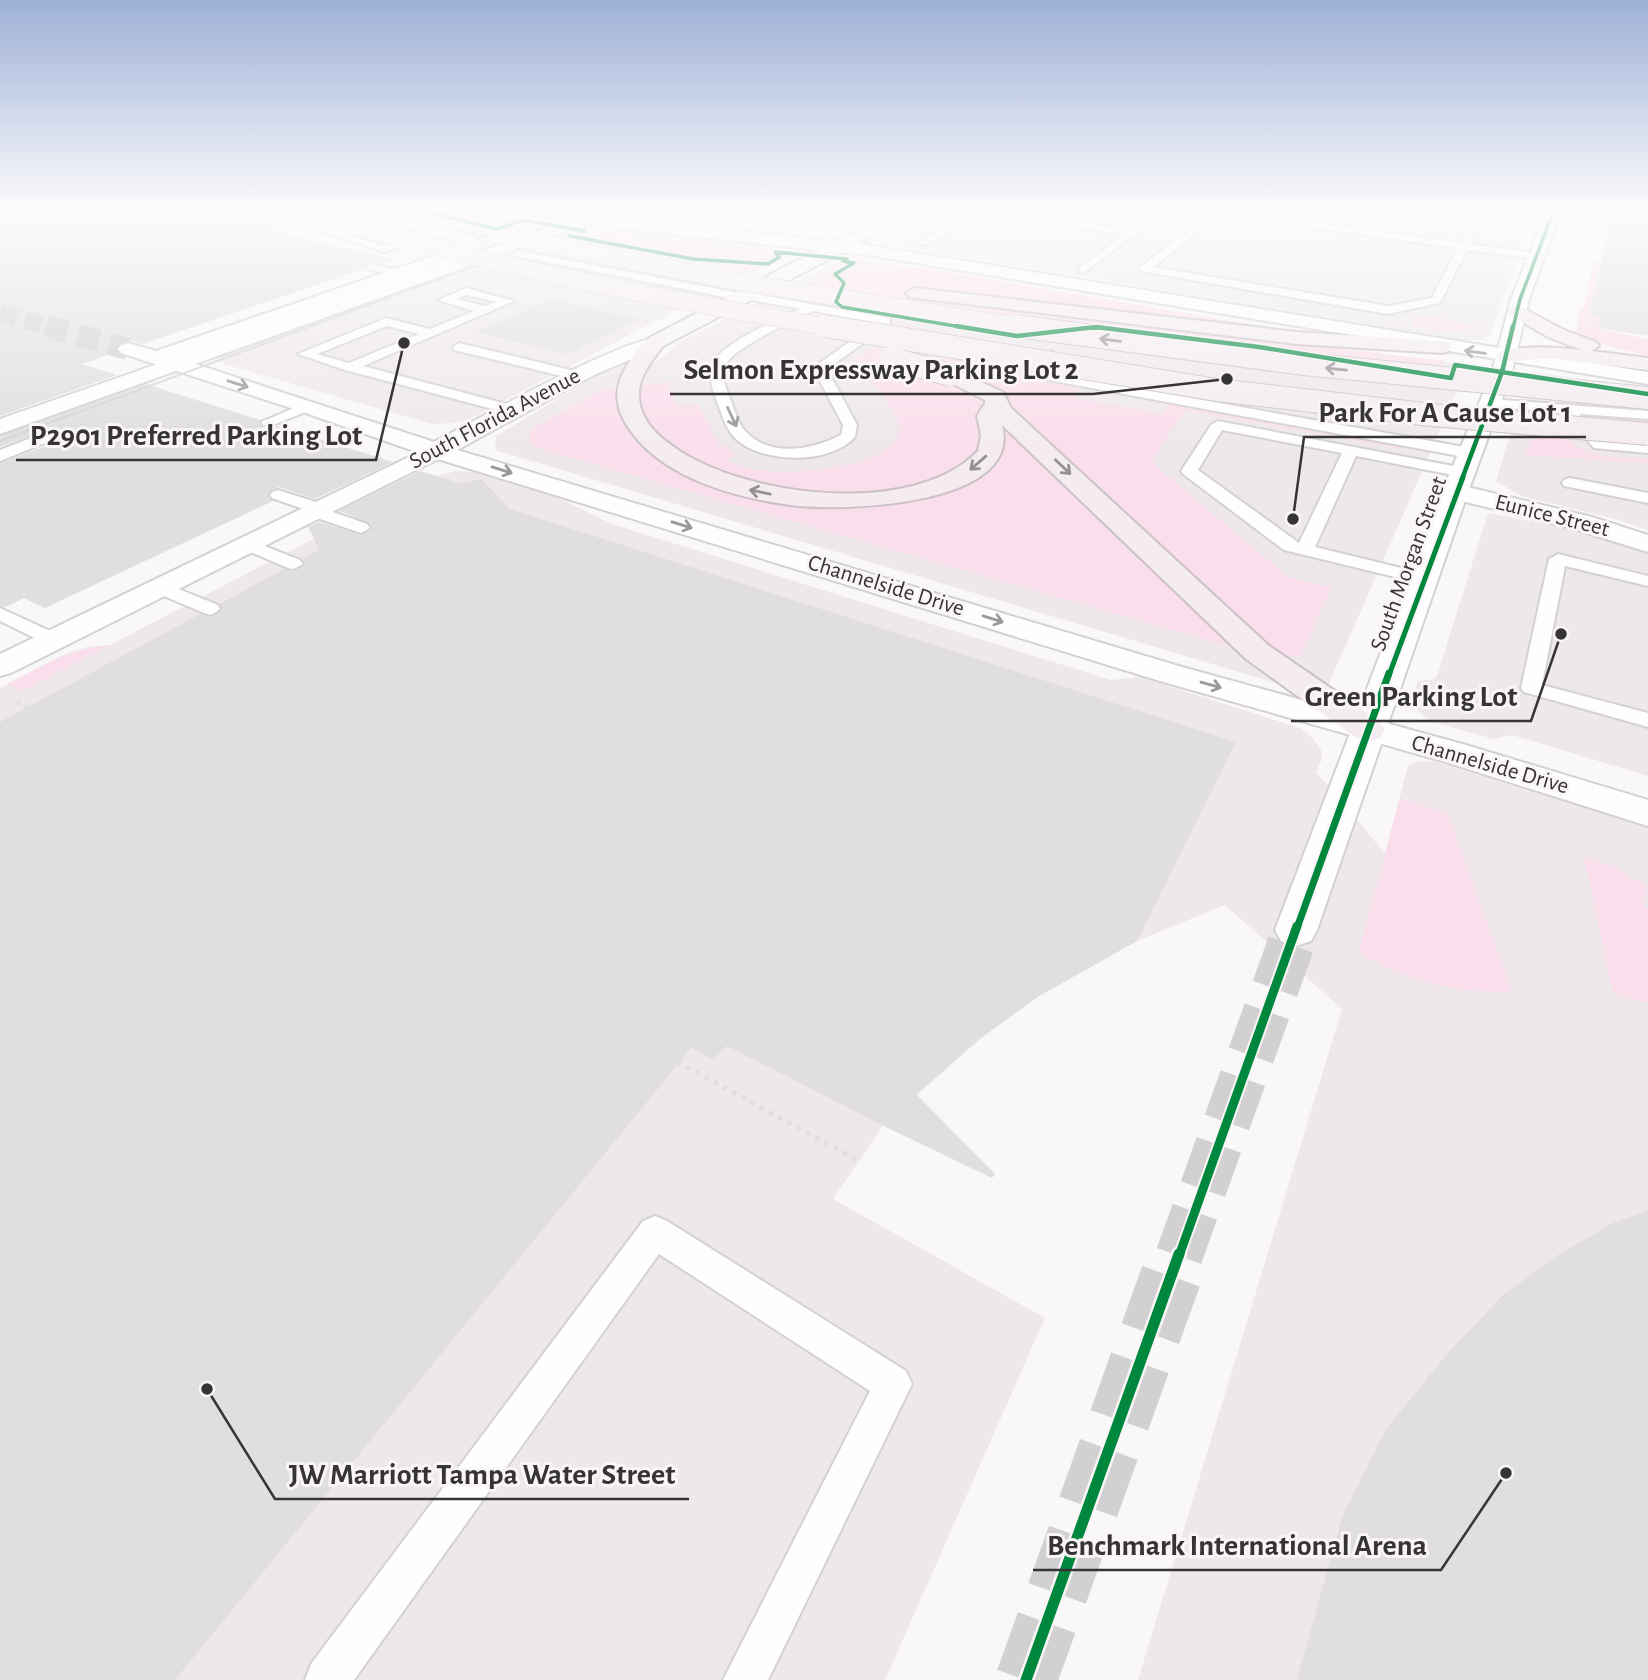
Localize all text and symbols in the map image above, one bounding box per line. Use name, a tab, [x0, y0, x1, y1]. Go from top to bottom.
one-way arrow	[1100, 334, 1122, 347]
callout: Selmon Expressway Parking Lot 2	[670, 343, 1093, 394]
one-way arrow	[1464, 345, 1487, 358]
text: Selmon Expressway Parking Lot 2	[683, 355, 1079, 385]
one-way arrow	[1325, 363, 1348, 376]
street label: South Florida Avenue	[406, 364, 584, 474]
one-way arrow	[227, 379, 249, 392]
callout: Park For A Cause Lot 1	[1304, 386, 1586, 437]
text: Park For A Cause Lot 1	[1318, 398, 1572, 428]
one-way arrow	[726, 406, 739, 427]
callout: P2901 Preferred Parking Lot	[16, 409, 376, 460]
text: P2901 Preferred Parking Lot	[30, 421, 362, 451]
one-way arrow	[970, 455, 988, 471]
one-way arrow	[1054, 459, 1071, 476]
one-way arrow	[490, 465, 512, 478]
street label: South Morgan Street	[1367, 473, 1451, 654]
one-way arrow	[749, 485, 772, 499]
street label: Eunice Street	[1492, 491, 1612, 541]
one-way arrow	[670, 519, 692, 532]
street label: Channelside Drive	[805, 551, 967, 621]
one-way arrow	[982, 614, 1004, 627]
callout: Green Parking Lot	[1291, 670, 1531, 721]
one-way arrow	[1200, 680, 1222, 693]
text: Green Parking Lot	[1305, 682, 1517, 712]
street label: Channelside Drive	[1409, 732, 1571, 798]
callout: JW Marriott Tampa Water Street	[275, 1448, 689, 1499]
text: JW Marriott Tampa Water Street	[289, 1460, 675, 1490]
callout: Benchmark International Arena	[1033, 1519, 1441, 1570]
text: Benchmark International Arena	[1047, 1531, 1427, 1561]

